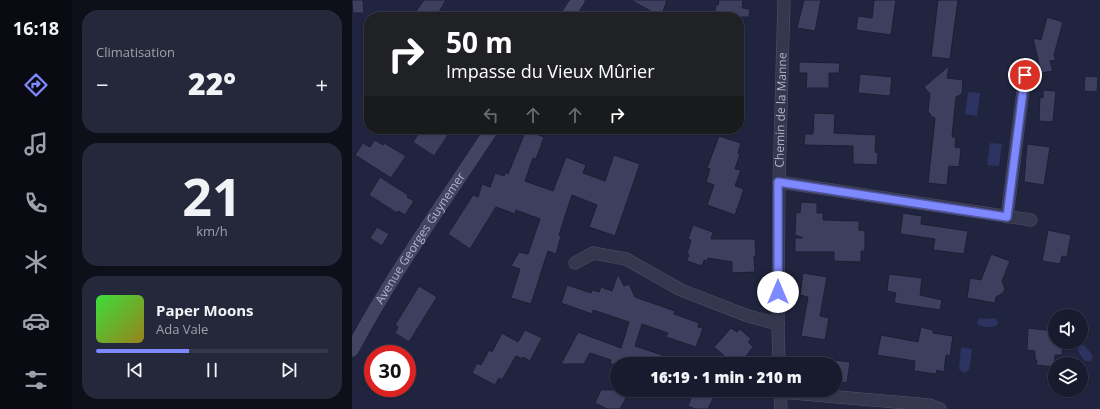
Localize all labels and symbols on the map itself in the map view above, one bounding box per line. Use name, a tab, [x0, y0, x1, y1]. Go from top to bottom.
street label: Chemin de la Manne	[770, 52, 791, 168]
pin	[1008, 58, 1042, 92]
street label: Avenue Georges Guynemer	[371, 169, 469, 307]
position arrow	[757, 271, 799, 313]
speed limit sign: 30	[364, 345, 416, 397]

